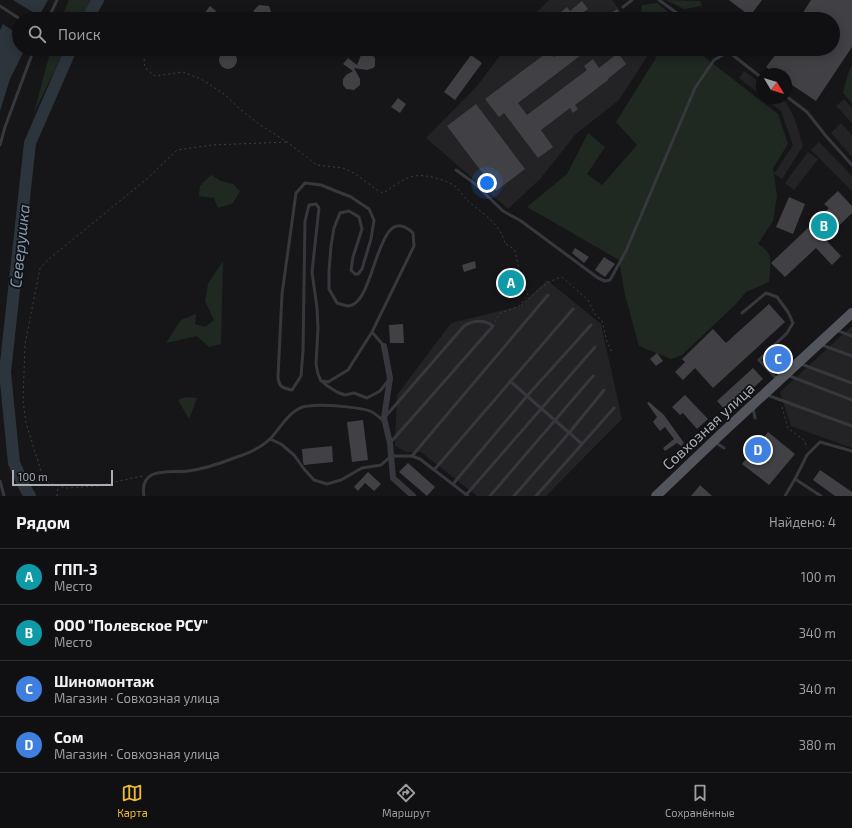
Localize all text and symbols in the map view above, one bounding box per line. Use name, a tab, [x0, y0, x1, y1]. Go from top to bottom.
search box	[12, 12, 840, 56]
icon: search	[26, 23, 48, 45]
text: Поиск	[58, 25, 101, 43]
north arrow	[756, 68, 792, 104]
your location	[477, 173, 497, 193]
water label: Северушка	[5, 203, 33, 289]
pin: B	[811, 211, 837, 241]
pin: A	[498, 268, 524, 298]
pin: C	[765, 344, 791, 374]
street label: Совхозная улица	[658, 379, 758, 474]
pin: D	[745, 435, 771, 465]
scale bar	[12, 468, 113, 487]
text: 100 m	[18, 470, 48, 483]
text: Рядом	[16, 512, 70, 532]
text: Найдено: 4	[769, 514, 836, 530]
text: ГПП-3	[54, 560, 98, 578]
text: A	[25, 569, 33, 585]
text: 100 m	[801, 569, 836, 585]
text: Место	[54, 578, 93, 594]
text: ООО "Полевское РСУ"	[54, 616, 208, 634]
text: B	[25, 625, 33, 641]
text: 340 m	[799, 625, 836, 641]
text: Место	[54, 634, 93, 650]
text: Шиномонтаж	[54, 672, 154, 690]
text: C	[25, 681, 33, 697]
text: 340 m	[799, 681, 836, 697]
text: Магазин · Совхозная улица	[54, 690, 220, 706]
text: Сом	[54, 728, 83, 746]
text: D	[25, 737, 33, 753]
text: 380 m	[799, 737, 836, 753]
text: Магазин · Совхозная улица	[54, 746, 220, 762]
tab: Карта	[117, 782, 148, 819]
tab: Маршрут	[382, 782, 431, 819]
tab: Сохранённые	[665, 782, 735, 819]

